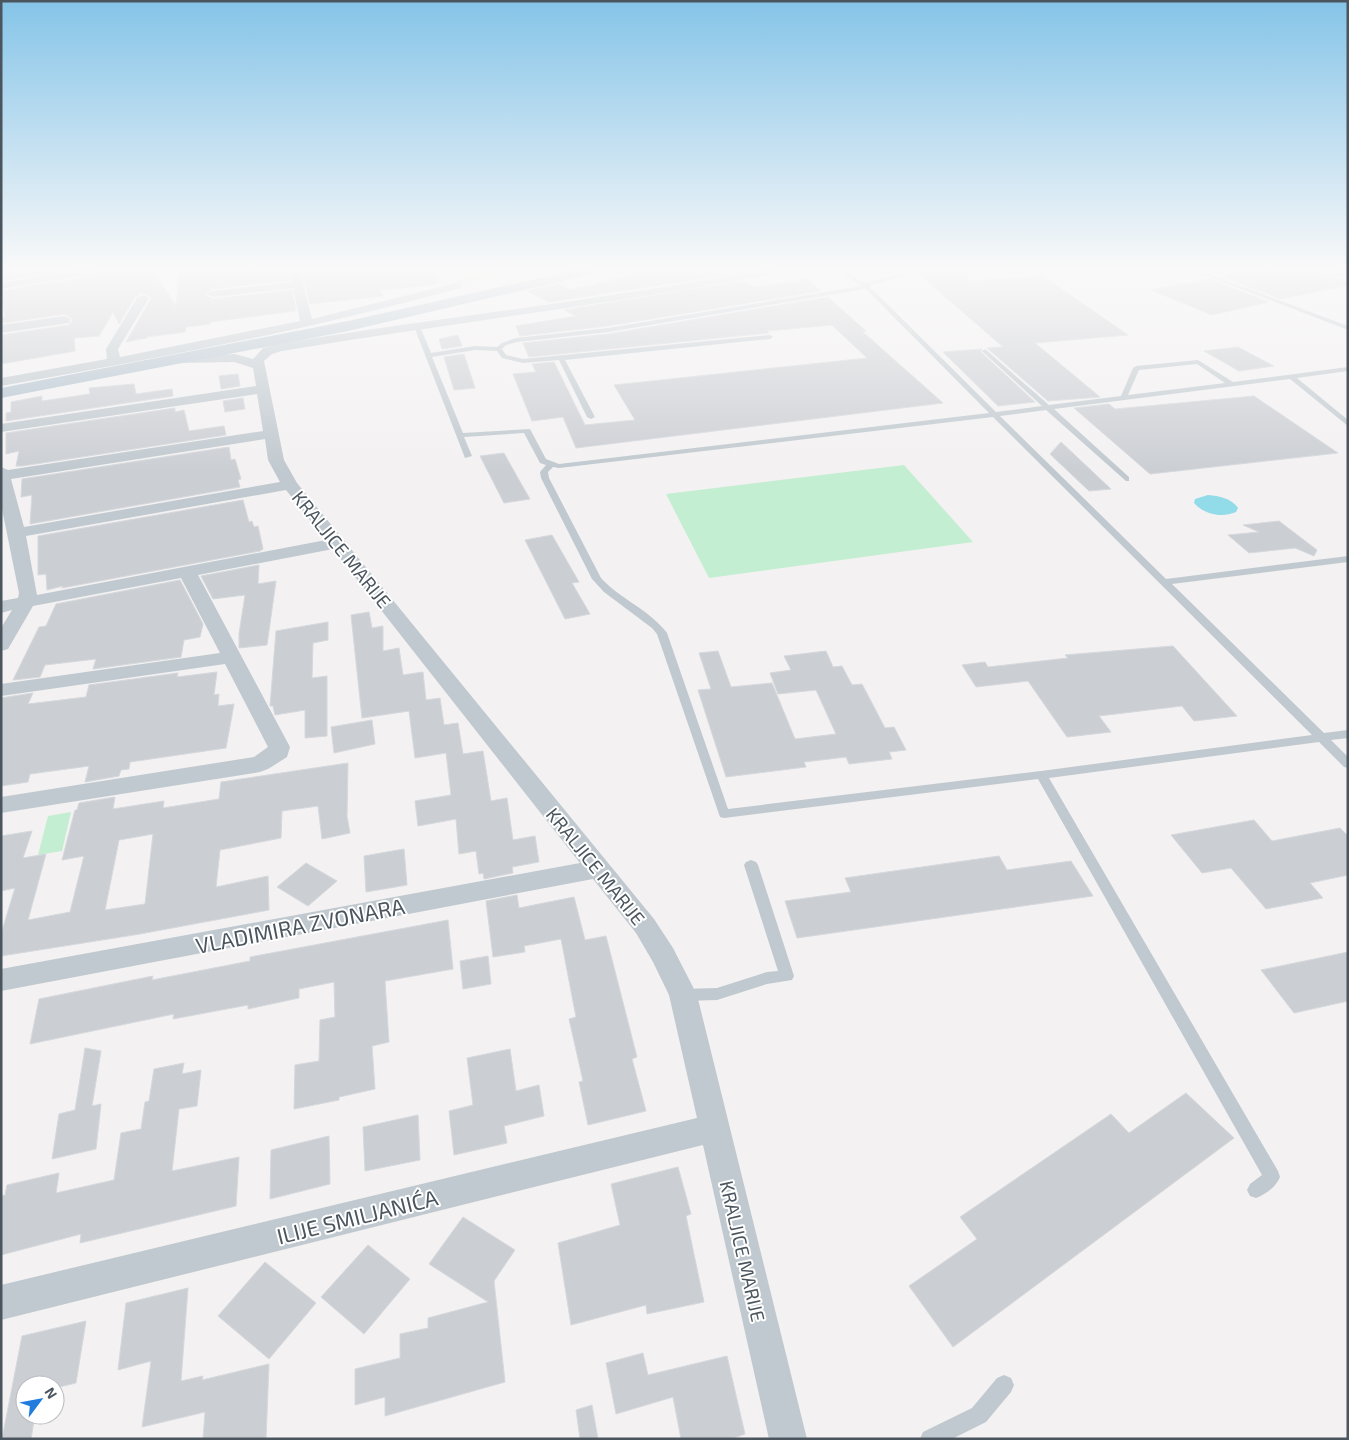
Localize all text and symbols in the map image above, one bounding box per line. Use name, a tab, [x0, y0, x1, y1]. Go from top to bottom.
street label: KRALJICE MARIJE	[288, 486, 396, 612]
street label: KRALJICE MARIJE	[542, 803, 650, 929]
street label: VLADIMIRA ZVONARA	[193, 892, 407, 958]
street label: KRALJICE MARIJE	[716, 1178, 770, 1324]
street label: ILIJE SMILJANIĆA	[274, 1183, 440, 1249]
north arrow	[15, 1375, 65, 1425]
text: N	[42, 1384, 61, 1402]

